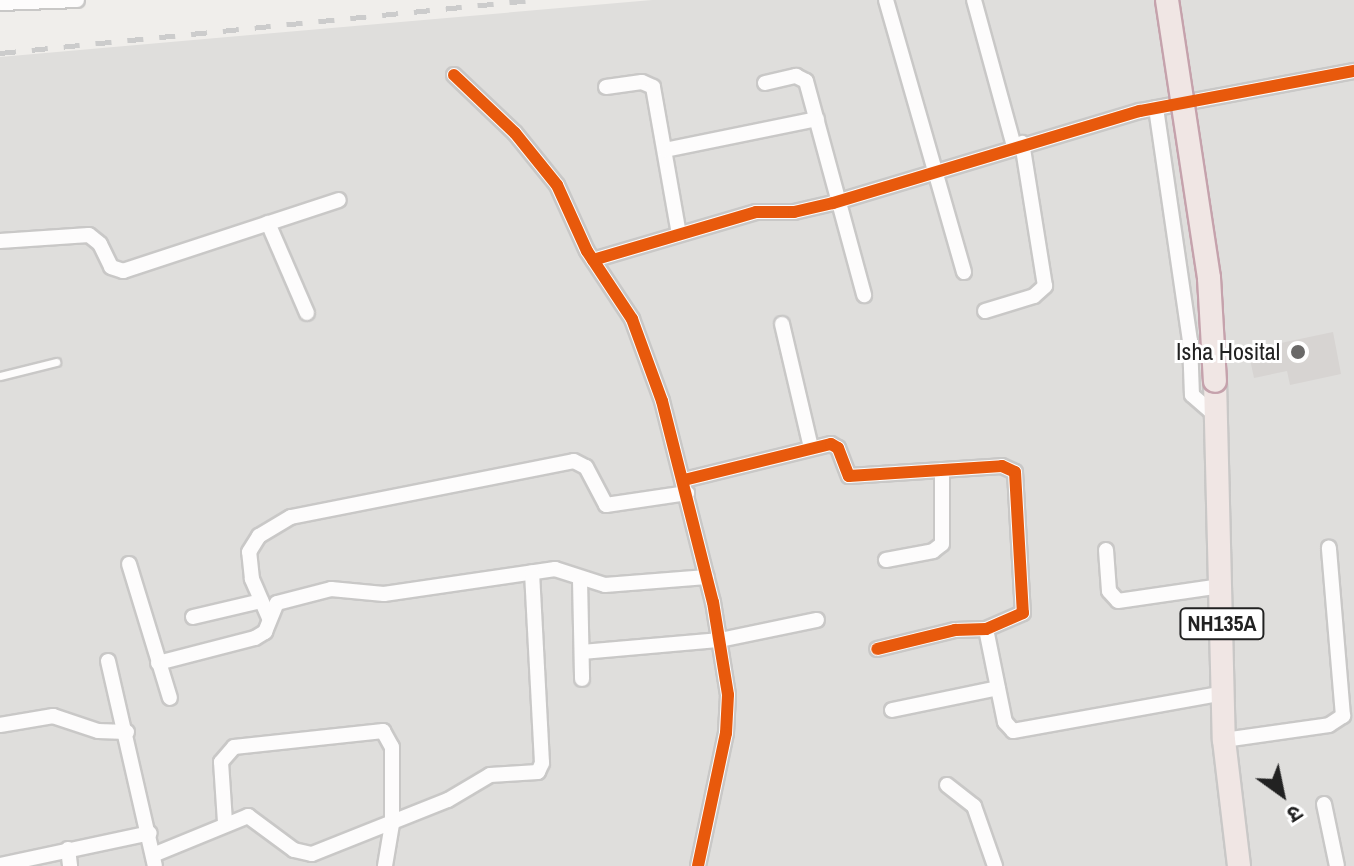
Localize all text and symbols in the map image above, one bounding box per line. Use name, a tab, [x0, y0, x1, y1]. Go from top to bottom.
place label: Isha Hosital	[1176, 338, 1280, 366]
marker: Isha Hosital	[1287, 341, 1309, 363]
road number: NH135A	[1178, 606, 1266, 642]
north arrow	[1242, 754, 1322, 834]
text: उ	[1282, 798, 1309, 830]

